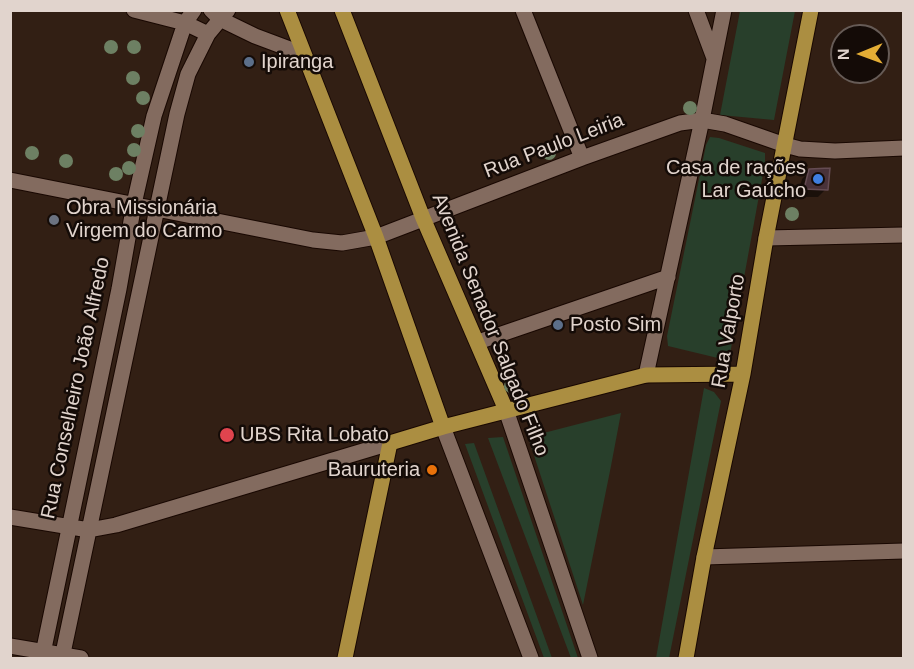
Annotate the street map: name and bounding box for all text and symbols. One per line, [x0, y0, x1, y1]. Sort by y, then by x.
north arrow [830, 24, 890, 84]
text: N [835, 48, 852, 60]
place label: Ipiranga [261, 50, 333, 74]
marker: Ipiranga [242, 55, 256, 69]
street label: Rua Paulo Leiria [481, 108, 627, 184]
place label: Casa de rações Lar Gaúcho [666, 156, 806, 203]
marker: Casa de rações Lar Gaúcho [811, 172, 825, 186]
street label: Avenida Senador Salgado Filho [426, 190, 554, 460]
place label: Obra Missionária Virgem do Carmo [66, 196, 222, 243]
marker: Obra Missionária Virgem do Carmo [47, 213, 61, 227]
street label: Rua Conselheiro João Alfredo [37, 255, 115, 521]
street label: Rua Valporto [707, 272, 751, 390]
place label: Posto Sim [570, 313, 661, 337]
marker: Posto Sim [551, 318, 565, 332]
place label: UBS Rita Lobato [240, 423, 389, 447]
marker: UBS Rita Lobato [218, 426, 236, 444]
place label: Bauruteria [328, 458, 420, 482]
marker: Bauruteria [425, 463, 439, 477]

